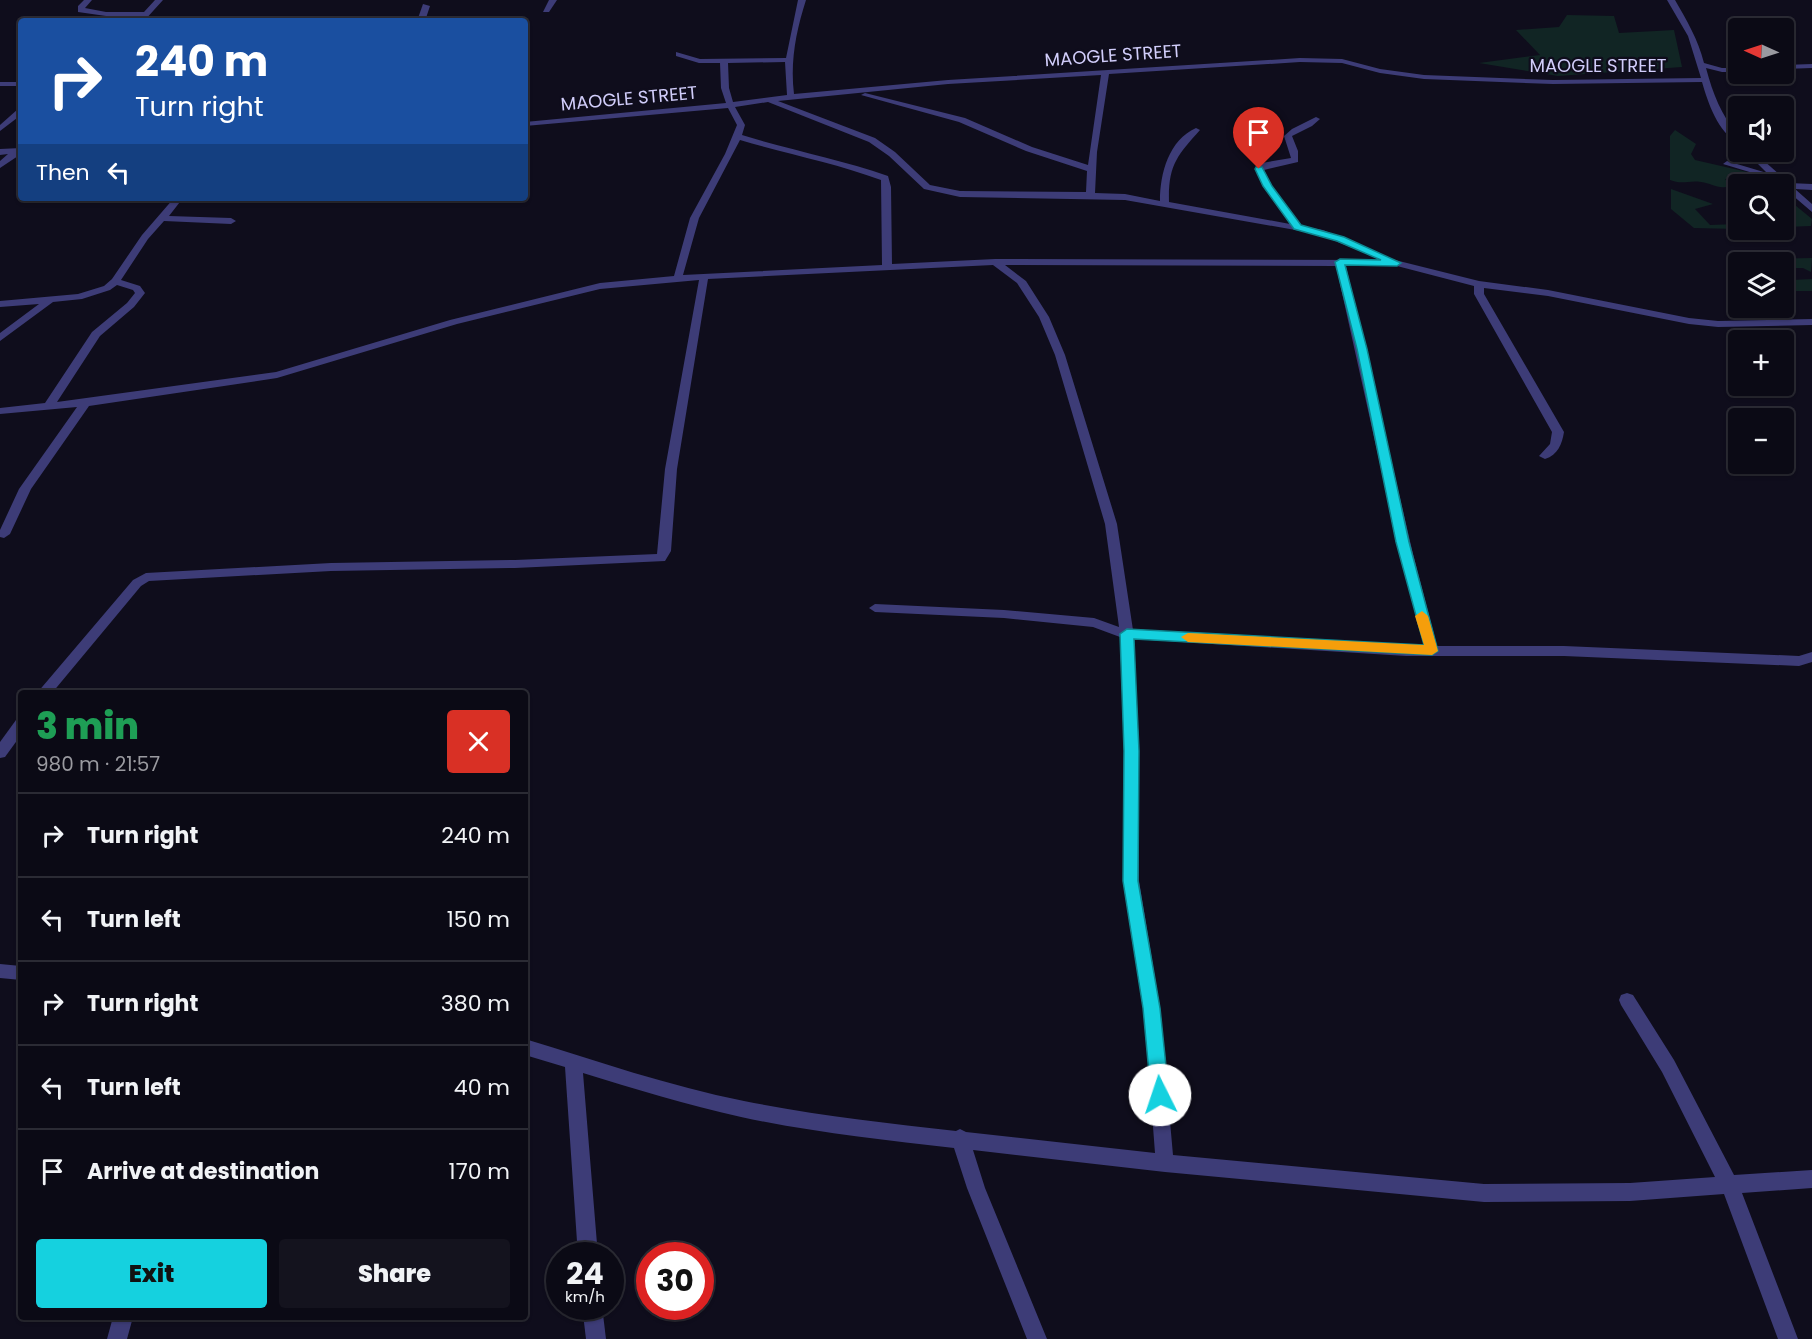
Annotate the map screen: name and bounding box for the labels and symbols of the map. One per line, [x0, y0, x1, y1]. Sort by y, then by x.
north arrow [1728, 18, 1794, 84]
street label: MAOGLE STREET [1044, 38, 1182, 72]
street label: MAOGLE STREET [1529, 53, 1667, 78]
street label: MAOGLE STREET [560, 80, 699, 116]
pin [1233, 107, 1284, 169]
position arrow [1128, 1063, 1192, 1127]
speed limit sign: 30 [636, 1242, 714, 1320]

